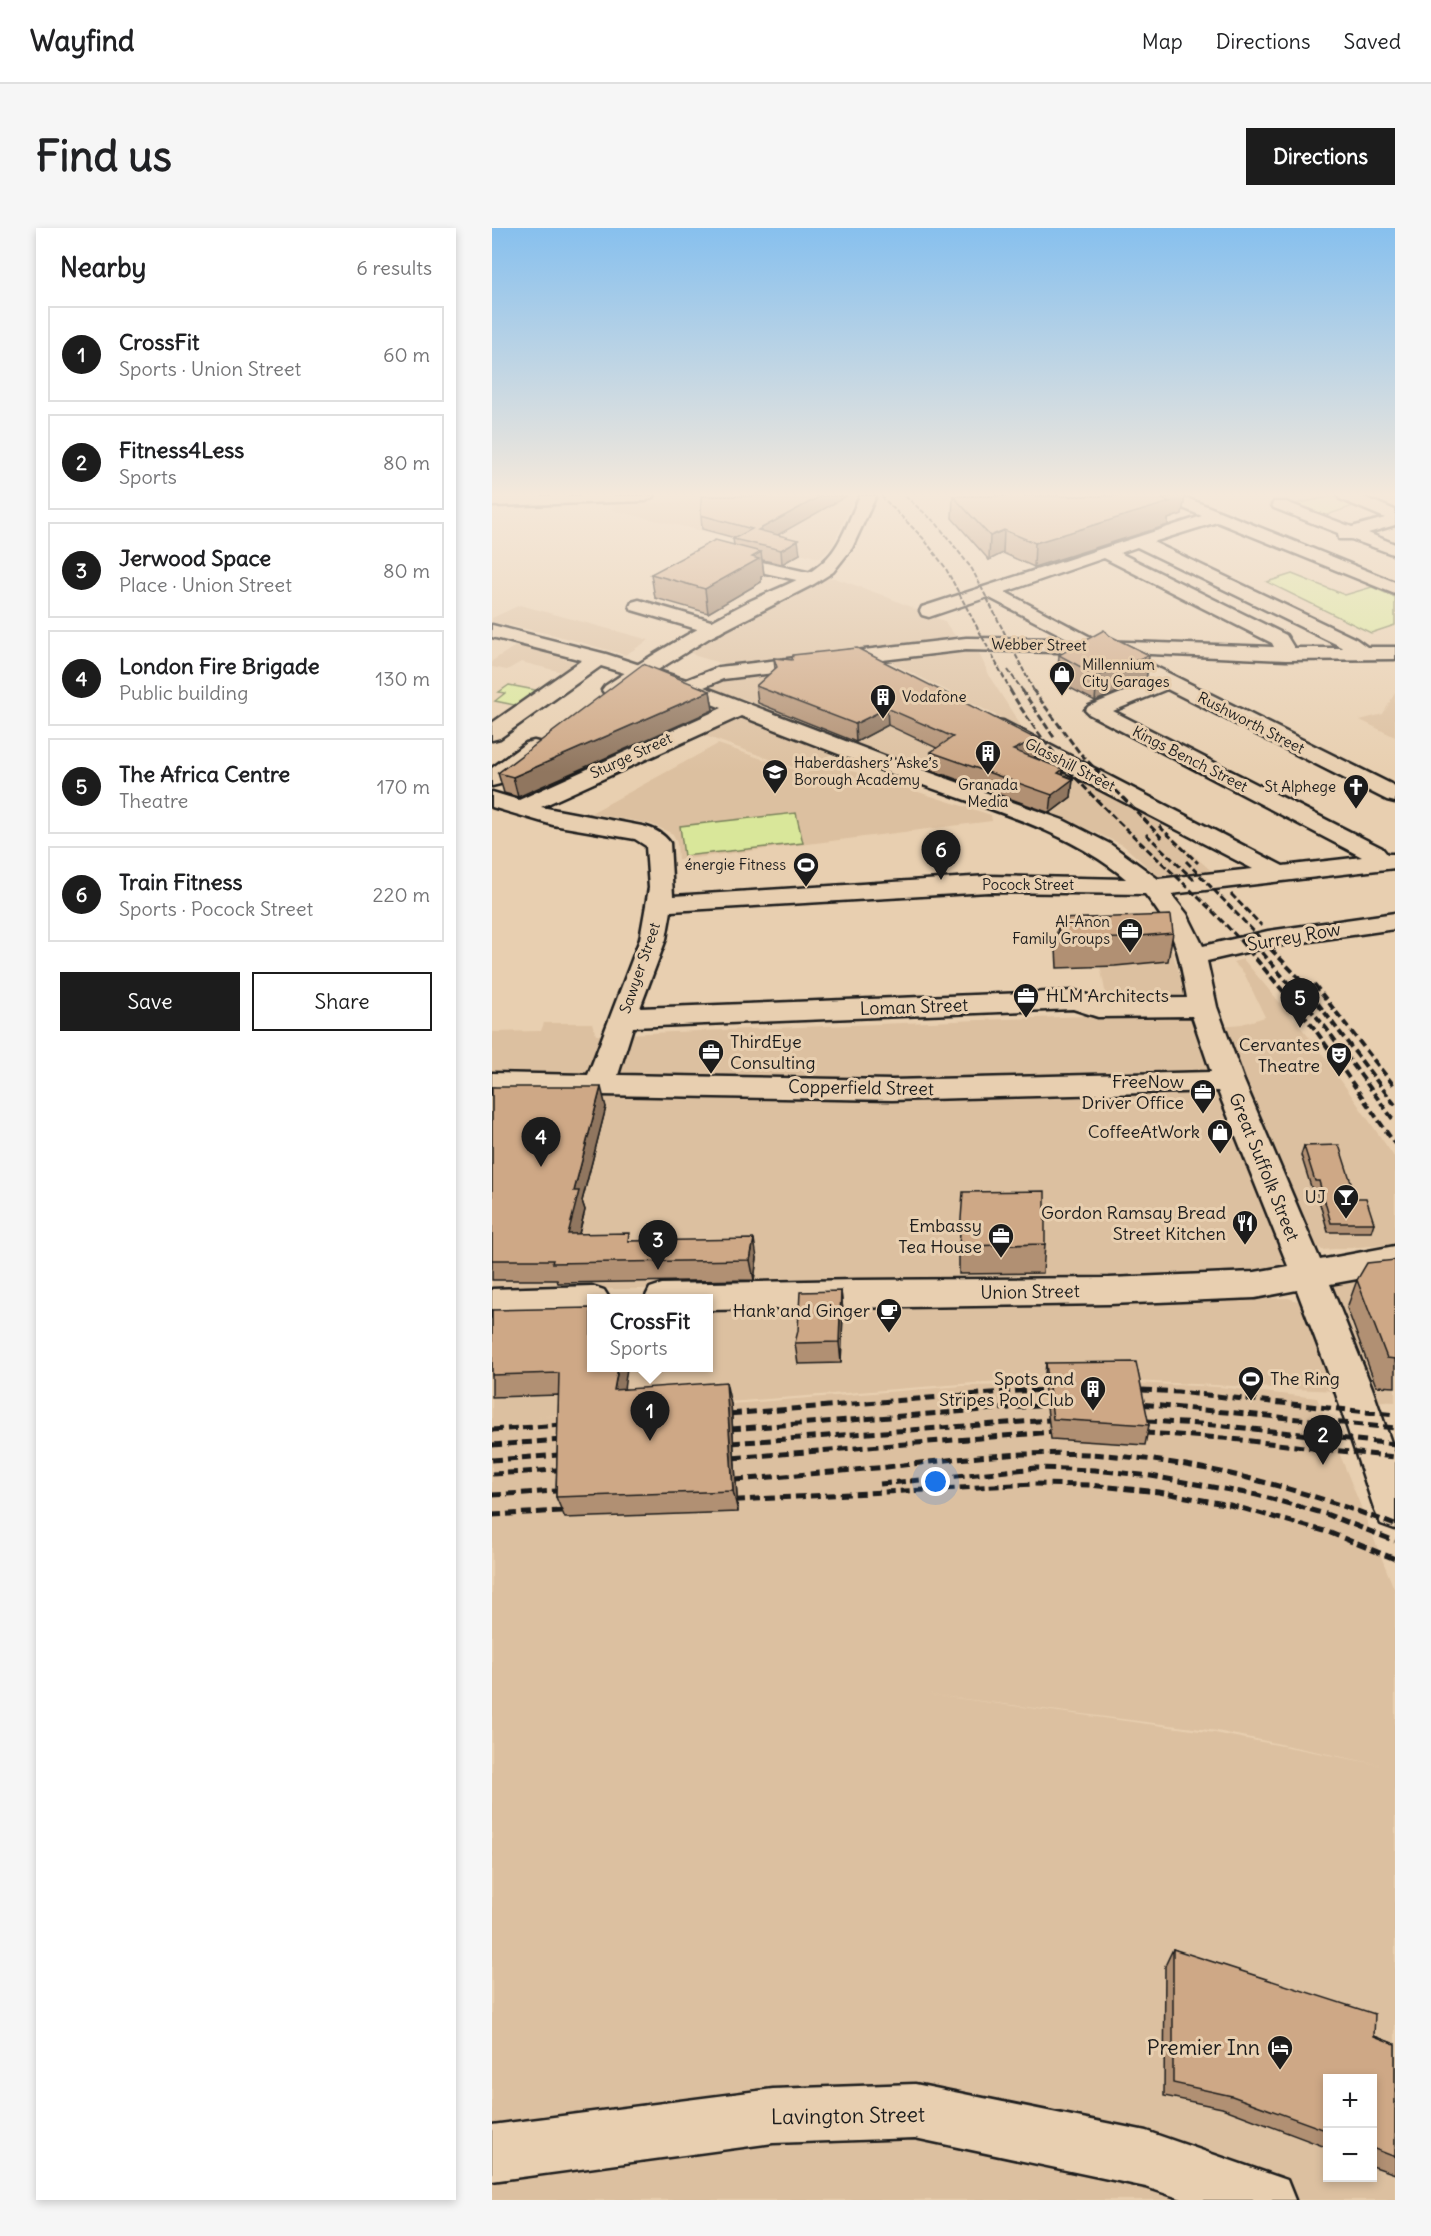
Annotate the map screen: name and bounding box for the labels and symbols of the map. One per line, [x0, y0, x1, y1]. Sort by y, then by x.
street label: Webber Street [991, 634, 1087, 655]
place label: Millennium City Garages [1082, 655, 1170, 691]
shop icon: Millennium City Garages [1047, 659, 1077, 697]
building icon: Vodafone [868, 682, 898, 720]
place label: Vodafone [902, 687, 967, 706]
street label: Rushworth Street [1195, 687, 1308, 758]
street label: Kings Bench Street [1130, 721, 1251, 796]
street label: Sturge Street [587, 728, 675, 783]
street label: Glasshill Street [1022, 734, 1119, 795]
building icon: Granada Media [973, 738, 1003, 776]
place label: Haberdashers’ Aske’s Borough Academy [794, 753, 939, 789]
school or university icon: Haberdashers’ Aske’s Borough Academy [760, 757, 790, 795]
church icon: St Alphege [1341, 772, 1371, 810]
place label: Granada Media [958, 775, 1018, 811]
place label: St Alphege [1265, 777, 1336, 796]
pin: 6 [922, 830, 960, 880]
sports icon: énergie Fitness [791, 850, 821, 888]
place label: énergie Fitness [684, 855, 786, 874]
street label: Pocock Street [982, 875, 1074, 894]
place label: Al-Anon Family Groups [1012, 912, 1110, 948]
office icon: Al-Anon Family Groups [1115, 916, 1145, 954]
street label: Surrey Row [1245, 917, 1342, 956]
street label: Sawyer Street [615, 920, 664, 1016]
pin: 5 [1280, 978, 1320, 1028]
office icon: HLM Architects [1011, 981, 1041, 1019]
place label: HLM Architects [1046, 984, 1169, 1007]
street label: Loman Street [859, 993, 969, 1020]
place label: ThirdEye Consulting [730, 1030, 816, 1074]
place label: Cervantes Theatre [1239, 1033, 1320, 1077]
office icon: ThirdEye Consulting [696, 1037, 726, 1075]
theatre icon: Cervantes Theatre [1324, 1040, 1354, 1078]
place label: FreeNow Driver Office [1082, 1070, 1184, 1114]
street label: Copperfield Street [788, 1075, 934, 1100]
office icon: FreeNow Driver Office [1188, 1077, 1218, 1115]
street label: Great Suffolk Street [1224, 1089, 1305, 1244]
shop icon: CoffeeAtWork [1205, 1117, 1235, 1155]
pin: 4 [521, 1118, 560, 1167]
place label: CoffeeAtWork [1088, 1120, 1200, 1143]
bar icon: UJ [1331, 1182, 1361, 1220]
place label: UJ [1305, 1185, 1326, 1208]
place label: Gordon Ramsay Bread Street Kitchen [1041, 1201, 1226, 1245]
restaurant icon: Gordon Ramsay Bread Street Kitchen [1230, 1208, 1260, 1246]
place label: Embassy Tea House [898, 1214, 982, 1258]
pin: 3 [638, 1220, 678, 1270]
office icon: Embassy Tea House [986, 1221, 1016, 1259]
street label: Union Street [980, 1279, 1080, 1304]
cafe icon: Hank and Ginger [874, 1296, 904, 1334]
place label: Hank and Ginger [733, 1299, 871, 1322]
sports icon: The Ring [1236, 1364, 1266, 1402]
place label: Spots and Stripes Pool Club [939, 1367, 1074, 1411]
place label: The Ring [1270, 1367, 1340, 1390]
building icon: Spots and Stripes Pool Club [1078, 1374, 1108, 1412]
pin: 1 [630, 1392, 670, 1441]
pin: 2 [1304, 1416, 1342, 1465]
your location [921, 1467, 950, 1496]
hotel icon: Premier Inn [1265, 2033, 1295, 2071]
place label: Premier Inn [1147, 2034, 1260, 2061]
street label: Lavington Street [771, 2101, 925, 2130]

